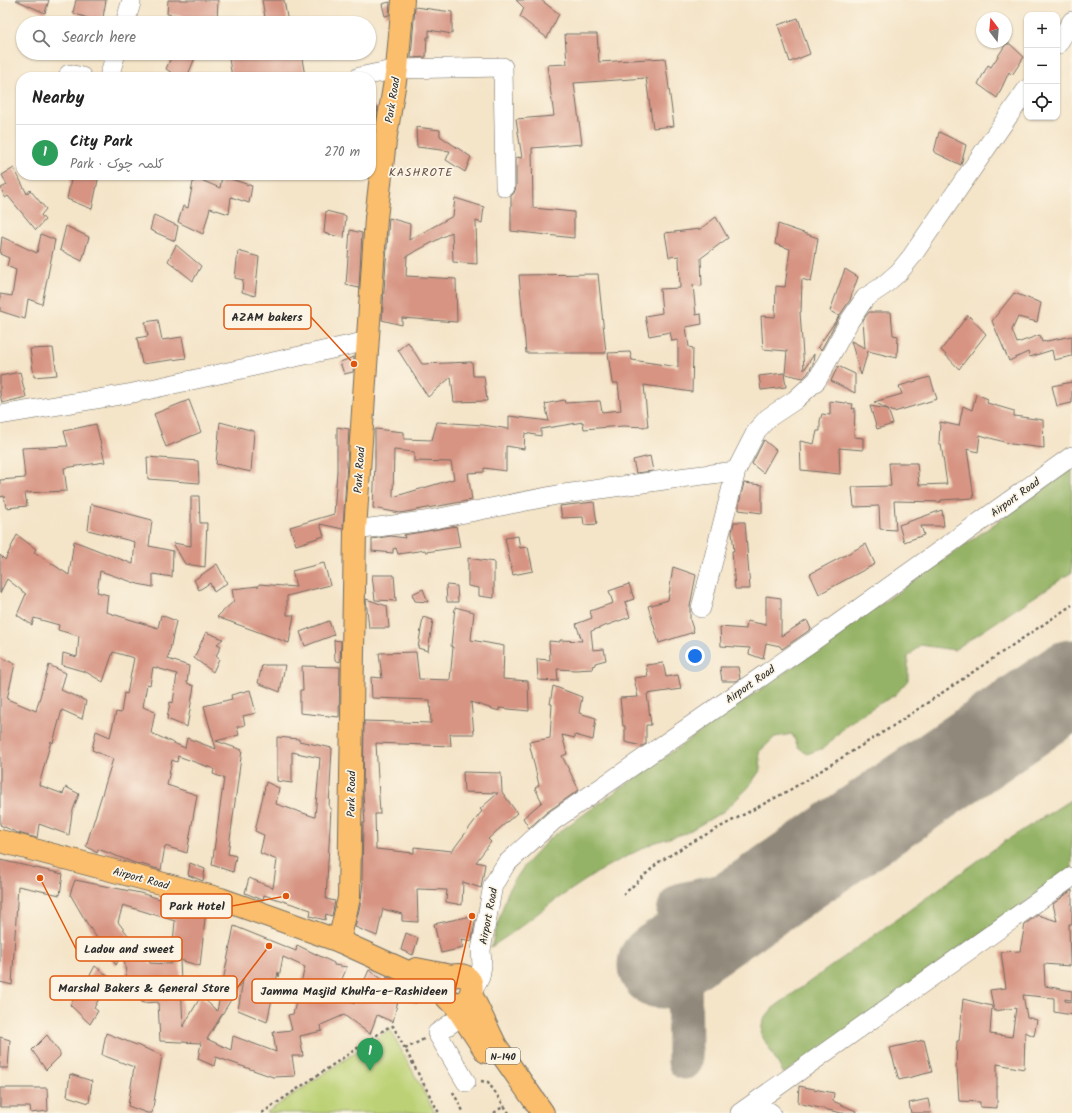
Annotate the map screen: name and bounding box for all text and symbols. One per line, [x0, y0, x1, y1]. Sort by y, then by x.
north arrow [976, 12, 1012, 48]
map controls [1024, 12, 1060, 120]
button: + [1024, 12, 1060, 48]
search box [16, 16, 376, 60]
text: Search here [62, 26, 136, 50]
icon: search [30, 27, 52, 49]
button: − [1024, 48, 1060, 84]
street label: Park Road [380, 75, 406, 124]
button: locate [1024, 84, 1060, 120]
text: Nearby [32, 85, 84, 112]
text: City Park [70, 130, 132, 154]
text: 1 [43, 142, 47, 163]
text: 270 m [324, 142, 360, 163]
text: Park · کلمہ چوک [70, 154, 164, 175]
district label: KASHROTE [389, 163, 453, 182]
callout: AZAM bakers [224, 305, 311, 329]
text: AZAM bakers [231, 308, 303, 327]
street label: Park Road [349, 446, 371, 494]
street label: Airport Road [987, 473, 1045, 522]
your location [685, 646, 705, 666]
street label: Airport Road [722, 661, 780, 709]
street label: Park Road [343, 770, 361, 817]
street label: Airport Road [111, 863, 171, 895]
street label: Airport Road [475, 886, 503, 946]
callout: Park Hotel [161, 894, 232, 918]
text: Park Hotel [169, 897, 225, 916]
callout: Ladou and sweet [76, 937, 182, 961]
text: Ladou and sweet [84, 940, 175, 959]
callout: Marshal Bakers & General Store [50, 976, 237, 1000]
text: Marshal Bakers & General Store [58, 979, 230, 998]
callout: Jamma Masjid Khulfa-e-Rashideen [252, 979, 455, 1003]
text: Jamma Masjid Khulfa-e-Rashideen [260, 982, 448, 1001]
pin: 1 [357, 1038, 383, 1071]
road number: N-140 [486, 1048, 520, 1064]

